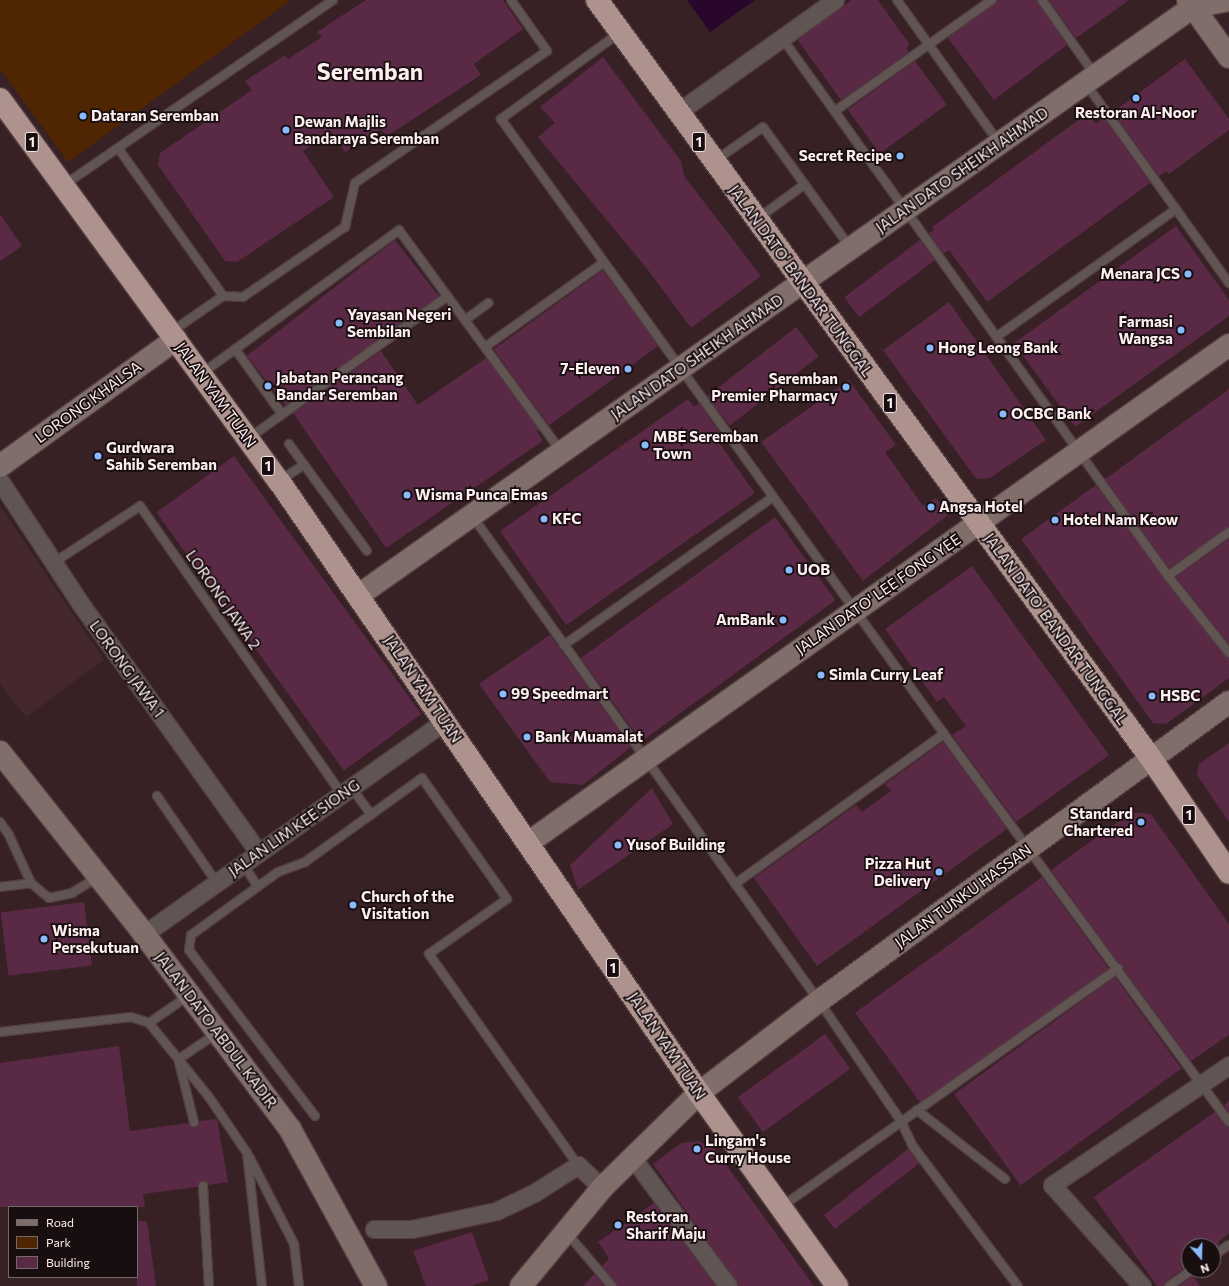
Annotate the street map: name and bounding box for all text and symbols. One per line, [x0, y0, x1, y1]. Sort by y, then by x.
district label: Seremban [317, 57, 423, 85]
marker: Restoran Al-Noor [1131, 93, 1141, 103]
street label: JALAN DATO SHEIKH AHMAD [872, 103, 1052, 237]
place label: Restoran Al-Noor [1075, 104, 1197, 122]
place label: Dataran Seremban [91, 107, 219, 125]
marker: Dataran Seremban [78, 111, 88, 121]
place label: Dewan Majlis Bandaraya Seremban [294, 112, 439, 147]
marker: Dewan Majlis Bandaraya Seremban [281, 125, 291, 135]
road number: 1 [24, 130, 40, 154]
road number: 1 [691, 130, 707, 154]
place label: Secret Recipe [799, 147, 892, 165]
marker: Secret Recipe [895, 151, 905, 161]
street label: JALAN DATO' BANDAR TUNGGAL [725, 182, 877, 380]
place label: Menara JCS [1100, 265, 1180, 283]
marker: Menara JCS [1183, 269, 1193, 279]
street label: JALAN DATO SHEIKH AHMAD [607, 290, 787, 424]
place label: Yayasan Negeri Sembilan [347, 305, 451, 340]
place label: Farmasi Wangsa [1118, 312, 1173, 347]
marker: Yayasan Negeri Sembilan [334, 318, 344, 328]
marker: Farmasi Wangsa [1176, 325, 1186, 335]
street label: JALAN YAM TUAN [172, 339, 260, 451]
place label: Hong Leong Bank [938, 339, 1058, 357]
marker: Hong Leong Bank [925, 343, 935, 353]
street label: LORONG KHALSA [31, 357, 145, 447]
place label: 7-Eleven [560, 360, 620, 378]
marker: 7-Eleven [623, 364, 633, 374]
place label: Jabatan Perancang Bandar Seremban [276, 368, 403, 403]
place label: Seremban Premier Pharmacy [711, 369, 838, 404]
marker: Jabatan Perancang Bandar Seremban [263, 381, 273, 391]
marker: Seremban Premier Pharmacy [841, 382, 851, 392]
road number: 1 [882, 391, 898, 415]
place label: OCBC Bank [1011, 405, 1092, 423]
marker: OCBC Bank [998, 409, 1008, 419]
place label: MBE Seremban Town [653, 427, 759, 462]
place label: Gurdwara Sahib Seremban [106, 438, 217, 473]
marker: MBE Seremban Town [640, 440, 650, 450]
marker: Gurdwara Sahib Seremban [93, 451, 103, 461]
road number: 1 [260, 454, 276, 478]
place label: Wisma Punca Emas [415, 486, 548, 504]
marker: Wisma Punca Emas [402, 490, 412, 500]
place label: Angsa Hotel [939, 498, 1023, 516]
marker: Angsa Hotel [926, 502, 936, 512]
place label: KFC [552, 510, 581, 528]
place label: Hotel Nam Keow [1063, 511, 1178, 529]
marker: KFC [539, 514, 549, 524]
marker: Hotel Nam Keow [1050, 515, 1060, 525]
street label: JALAN DATO' LEE FONG YEE [792, 530, 964, 658]
street label: JALAN DATO' BANDAR TUNGGAL [980, 530, 1132, 728]
street label: LORONG JAWA 2 [182, 547, 264, 653]
place label: UOB [797, 561, 830, 579]
marker: UOB [784, 565, 794, 575]
place label: AmBank [716, 611, 775, 629]
marker: AmBank [778, 615, 788, 625]
street label: LORONG JAWA 1 [86, 617, 168, 721]
street label: JALAN YAM TUAN [380, 632, 466, 746]
place label: Simla Curry Leaf [829, 666, 943, 684]
marker: Simla Curry Leaf [816, 670, 826, 680]
place label: 99 Speedmart [511, 685, 608, 703]
place label: HSBC [1160, 687, 1200, 705]
marker: 99 Speedmart [498, 689, 508, 699]
marker: HSBC [1147, 691, 1157, 701]
place label: Bank Muamalat [535, 728, 643, 746]
marker: Bank Muamalat [522, 732, 532, 742]
street label: JALAN LIM KEE SIONG [225, 776, 363, 880]
road number: 1 [1181, 803, 1197, 827]
place label: Standard Chartered [1063, 804, 1133, 839]
marker: Standard Chartered [1136, 817, 1146, 827]
place label: Yusof Building [626, 836, 725, 854]
marker: Yusof Building [613, 840, 623, 850]
street label: JALAN TUNKU HASSAN [891, 840, 1035, 952]
place label: Pizza Hut Delivery [865, 854, 931, 889]
marker: Pizza Hut Delivery [934, 867, 944, 877]
place label: Church of the Visitation [361, 887, 454, 922]
marker: Church of the Visitation [348, 900, 358, 910]
place label: Wisma Persekutuan [52, 921, 139, 956]
marker: Wisma Persekutuan [39, 934, 49, 944]
street label: JALAN DATO ABDUL KADIR [151, 948, 281, 1112]
road number: 1 [605, 956, 621, 980]
street label: JALAN YAM TUAN [624, 989, 710, 1103]
place label: Lingam's Curry House [705, 1131, 791, 1166]
marker: Lingam's Curry House [692, 1144, 702, 1154]
legend [8, 1206, 138, 1278]
place label: Restoran Sharif Maju [626, 1207, 706, 1242]
text: Road [46, 1215, 74, 1229]
marker: Restoran Sharif Maju [613, 1220, 623, 1230]
text: Park [46, 1235, 71, 1249]
north arrow [1181, 1238, 1221, 1278]
text: Building [46, 1255, 90, 1269]
text: N [1199, 1261, 1211, 1276]

